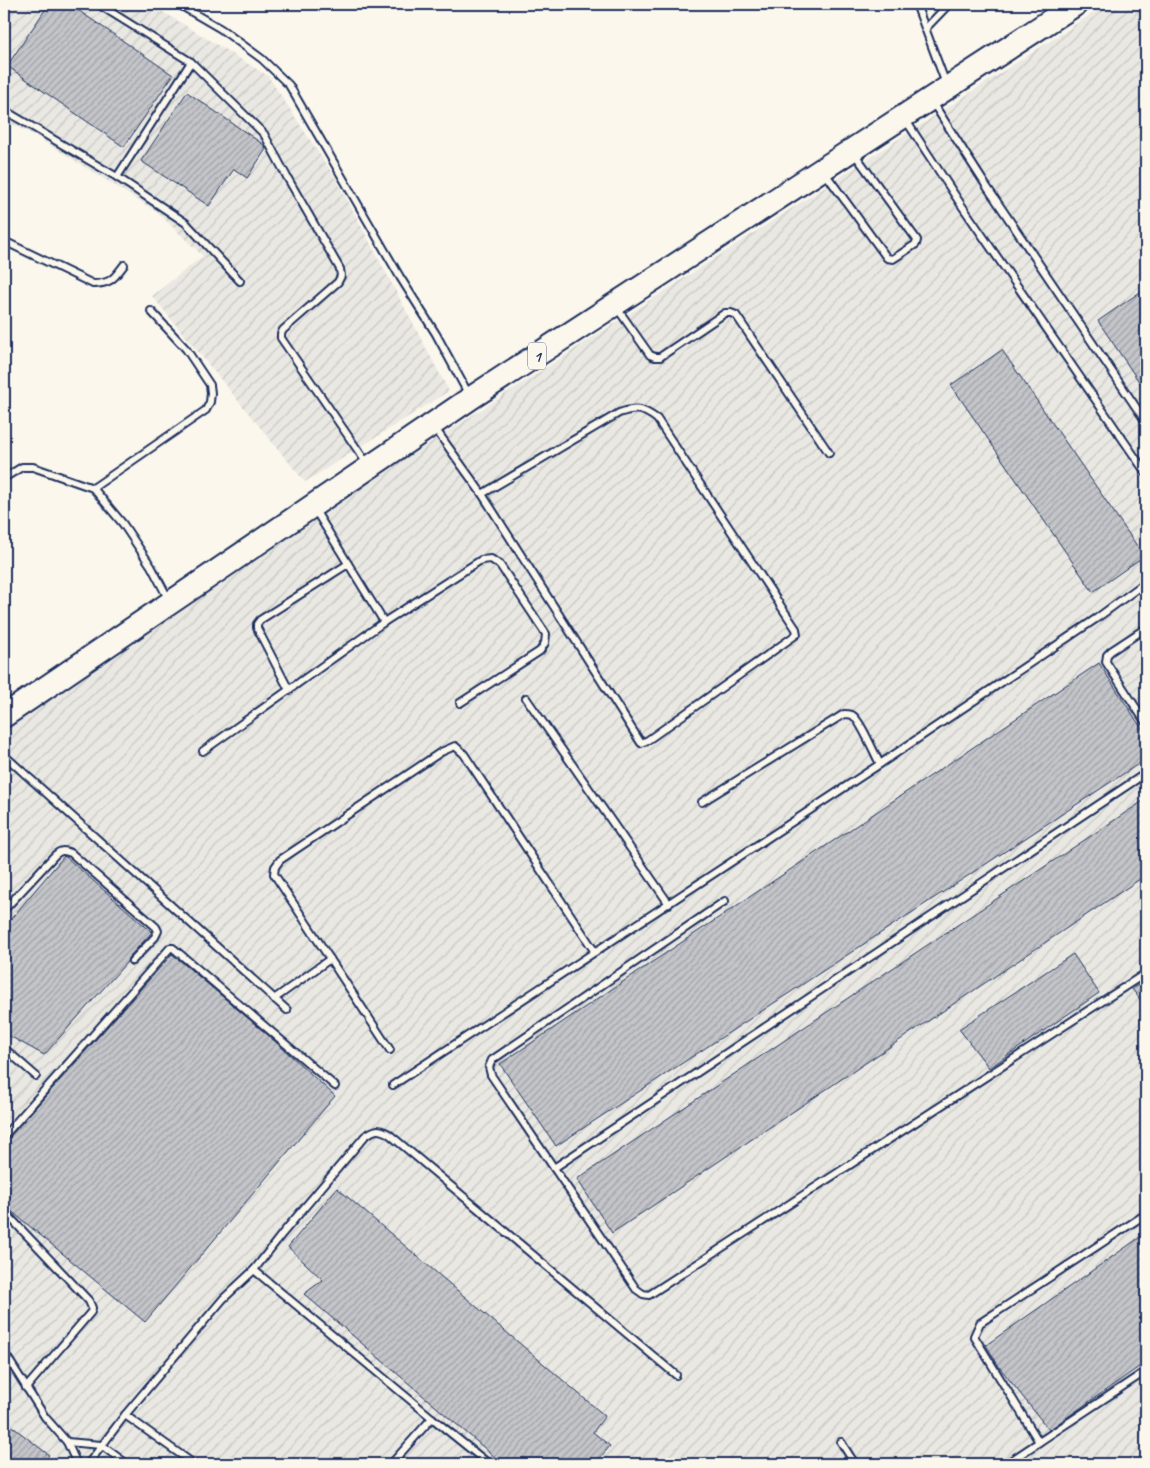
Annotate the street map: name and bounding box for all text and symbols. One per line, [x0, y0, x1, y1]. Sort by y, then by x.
road number: 1 [528, 342, 546, 370]

